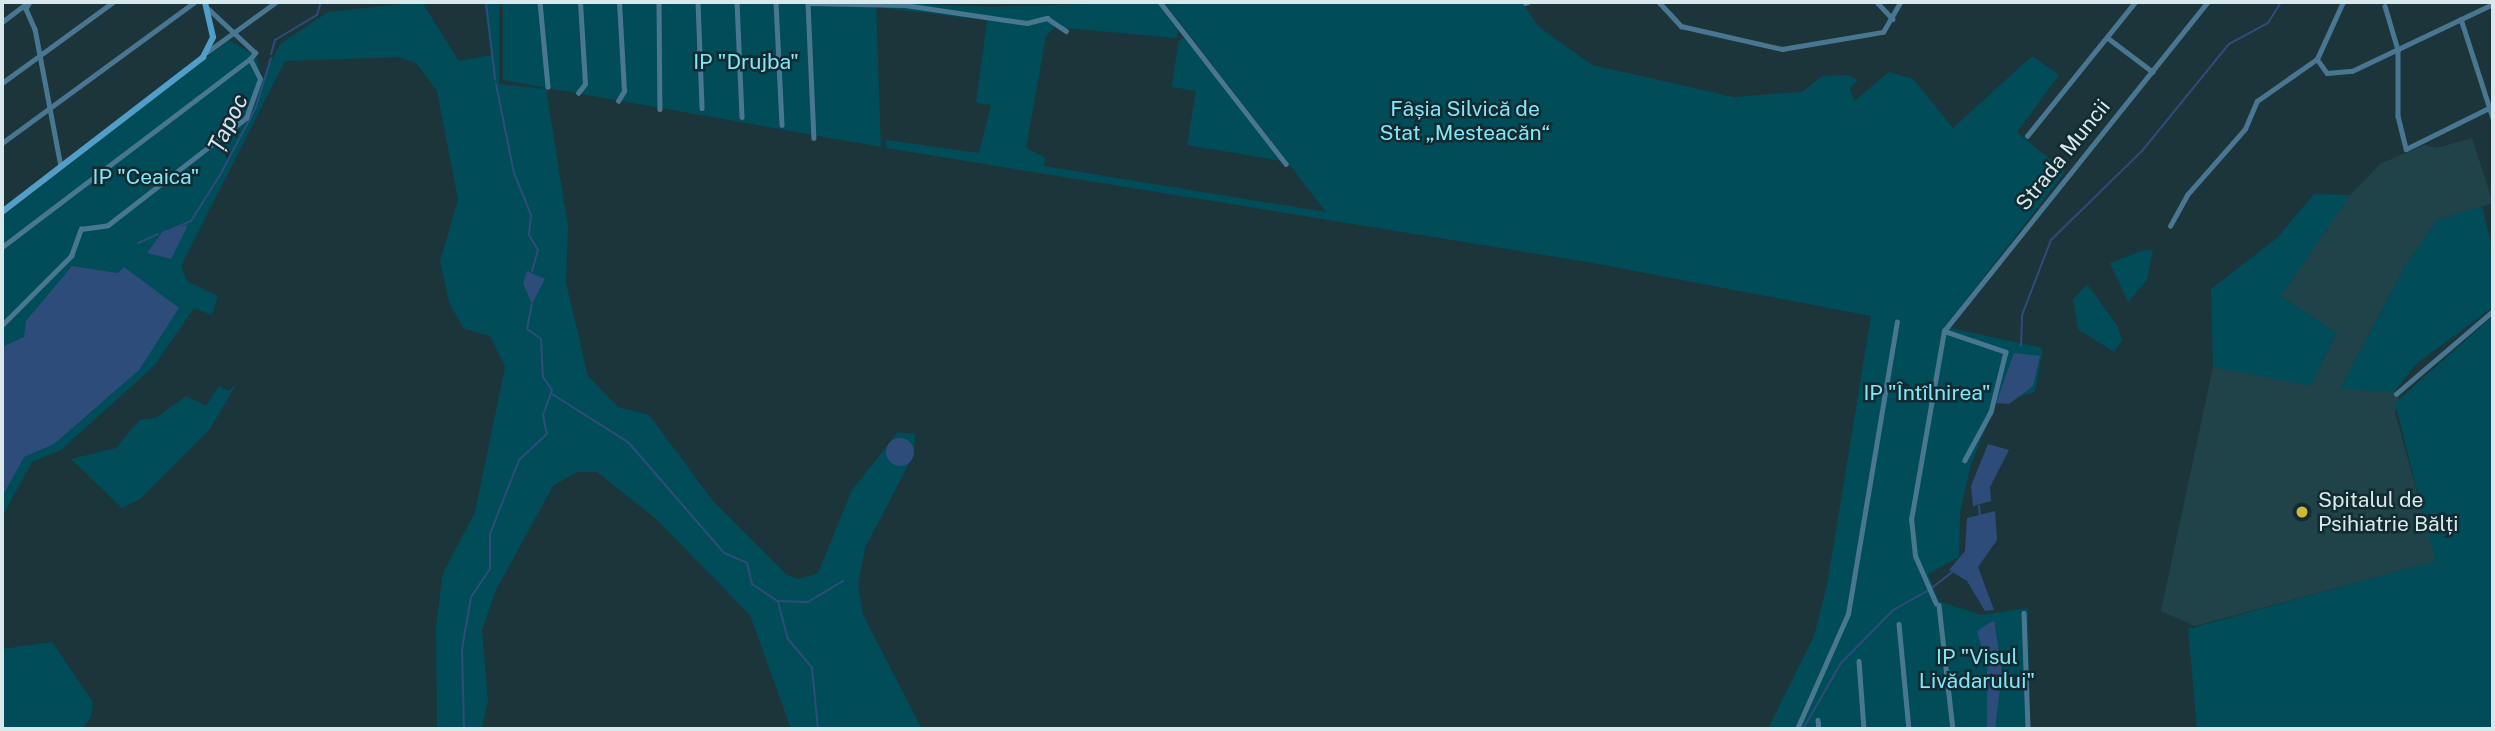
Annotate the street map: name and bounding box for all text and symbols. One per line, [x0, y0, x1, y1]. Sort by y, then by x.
park label: IP "Drujba" [693, 49, 799, 75]
water label: Țapoc [202, 89, 254, 157]
street label: Strada Muncii [2011, 94, 2115, 216]
park label: Fâșia Silvică de Stat „Mesteacăn“ [1380, 96, 1550, 146]
park label: IP "Ceaica" [92, 164, 200, 190]
park label: IP "Întîlnirea" [1863, 380, 1991, 406]
place label: Spitalul de Psihiatrie Bălți [2318, 487, 2459, 537]
marker: Spitalul de Psihiatrie Bălți [2292, 502, 2312, 522]
park label: IP "Visul Livădarului" [1919, 644, 2035, 694]

